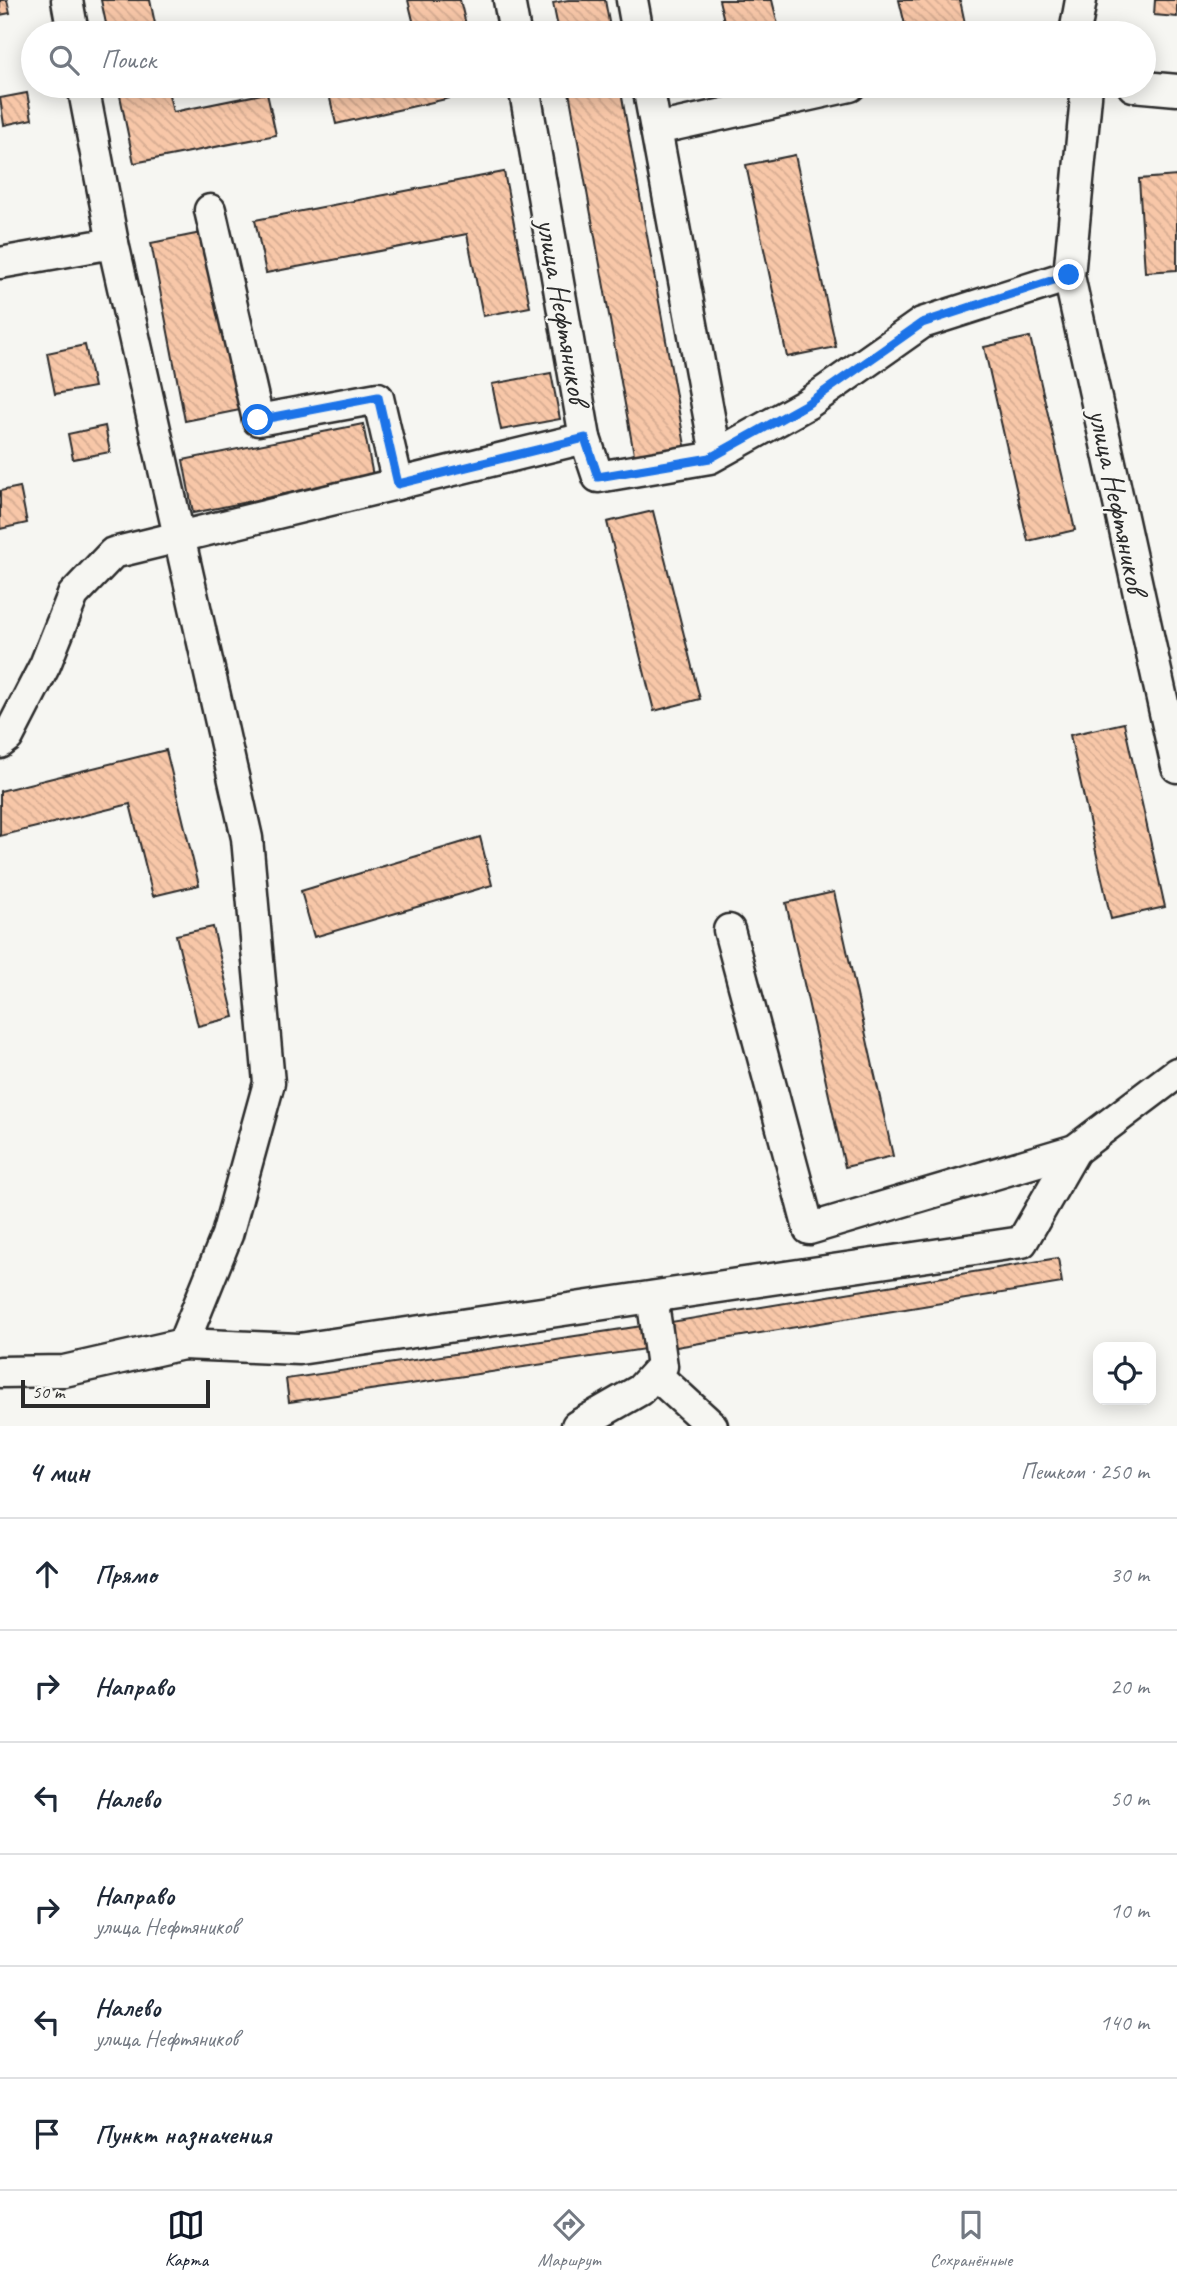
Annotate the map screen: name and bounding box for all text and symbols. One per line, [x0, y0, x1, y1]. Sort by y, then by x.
search box [21, 21, 1156, 98]
icon: search [45, 41, 83, 79]
text: Поиск [101, 43, 156, 76]
street label: улица Нефтяников [528, 214, 599, 413]
route end [1053, 259, 1084, 290]
route start [242, 404, 273, 435]
street label: улица Нефтяников [1080, 404, 1157, 603]
map controls [1093, 1342, 1156, 1405]
button: locate [1093, 1342, 1156, 1405]
scale bar [21, 1377, 210, 1409]
text: 50 m [32, 1380, 64, 1404]
text: 4 мин [28, 1453, 89, 1491]
text: Пешком · 250 m [1021, 1457, 1149, 1486]
icon: ahead [28, 1555, 66, 1593]
text: Прямо [95, 1558, 157, 1591]
text: 30 m [1110, 1560, 1149, 1589]
icon: right [28, 1667, 66, 1705]
text: Направо [95, 1670, 174, 1703]
text: 20 m [1110, 1672, 1149, 1701]
icon: left [28, 1779, 66, 1817]
text: Налево [95, 1782, 161, 1815]
text: 50 m [1110, 1784, 1149, 1813]
text: Направо [95, 1879, 174, 1912]
icon: right [28, 1891, 66, 1929]
text: 10 m [1110, 1896, 1149, 1925]
text: улица Нефтяников [95, 1912, 238, 1941]
text: Налево [95, 1991, 161, 2024]
icon: left [28, 2003, 66, 2041]
text: 140 m [1100, 2008, 1149, 2037]
text: улица Нефтяников [95, 2024, 238, 2053]
icon: arrive [28, 2115, 66, 2153]
text: Пункт назначения [95, 2118, 271, 2151]
tab: Карта [165, 2206, 208, 2272]
tab: Маршрут [538, 2206, 600, 2272]
tab: Сохранённые [930, 2206, 1012, 2272]

